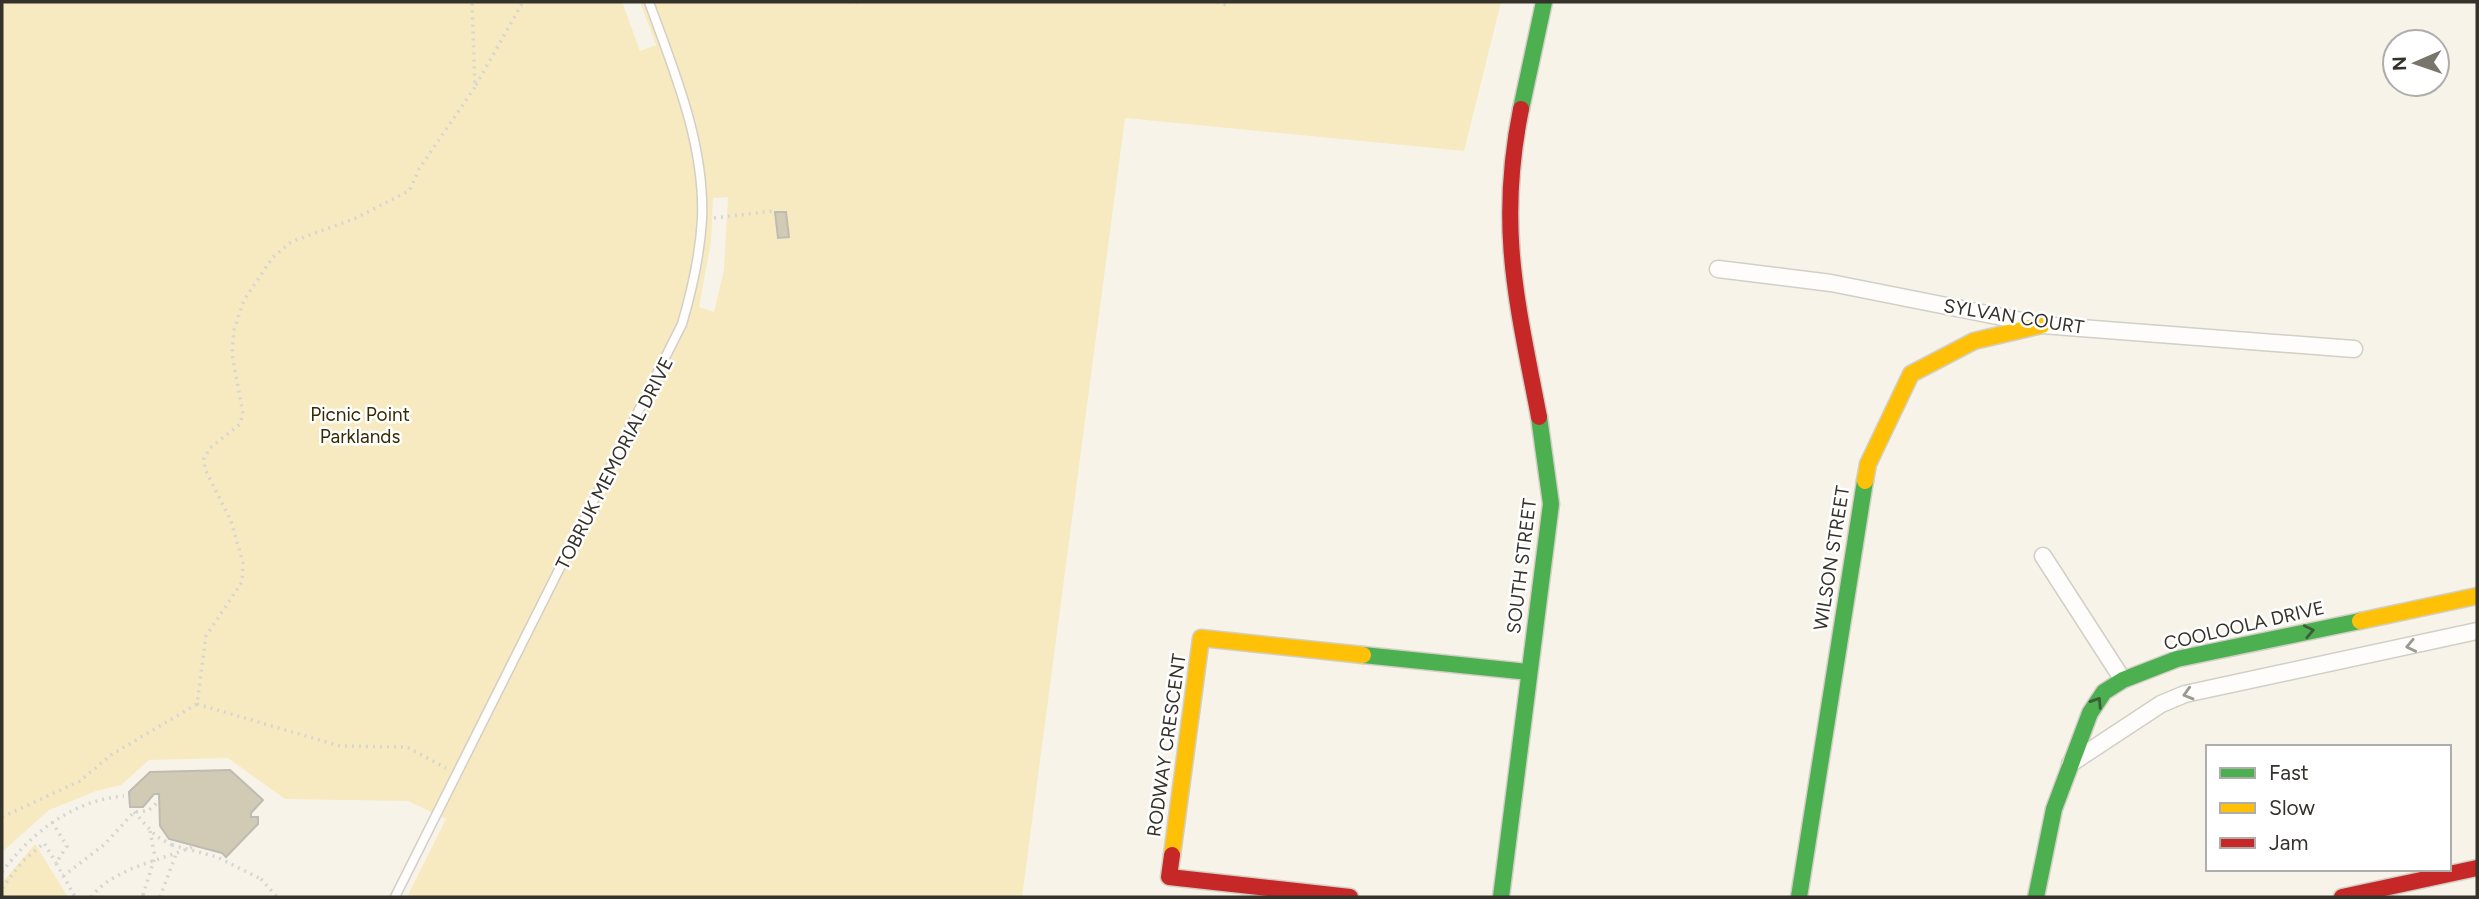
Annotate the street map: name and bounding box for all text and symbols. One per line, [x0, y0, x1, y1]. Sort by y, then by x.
north arrow [2381, 28, 2451, 98]
text: N [2388, 56, 2411, 71]
street label: SYLVAN COURT [1942, 294, 2086, 339]
street label: TOBRUK MEMORIAL DRIVE [551, 353, 678, 573]
park label: Picnic Point Parklands [310, 403, 410, 448]
street label: WILSON STREET [1809, 484, 1854, 632]
street label: SOUTH STREET [1502, 497, 1541, 635]
street label: COOLOOLA DRIVE [2162, 596, 2327, 655]
one-way arrow [2303, 625, 2315, 640]
one-way arrow [2405, 637, 2417, 652]
street label: RODWAY CRESCENT [1142, 652, 1191, 838]
one-way arrow [2183, 686, 2195, 700]
one-way arrow [2089, 696, 2102, 709]
legend [2206, 745, 2451, 871]
text: Fast [2269, 760, 2309, 785]
text: Slow [2269, 795, 2315, 820]
text: Jam [2269, 830, 2308, 855]

